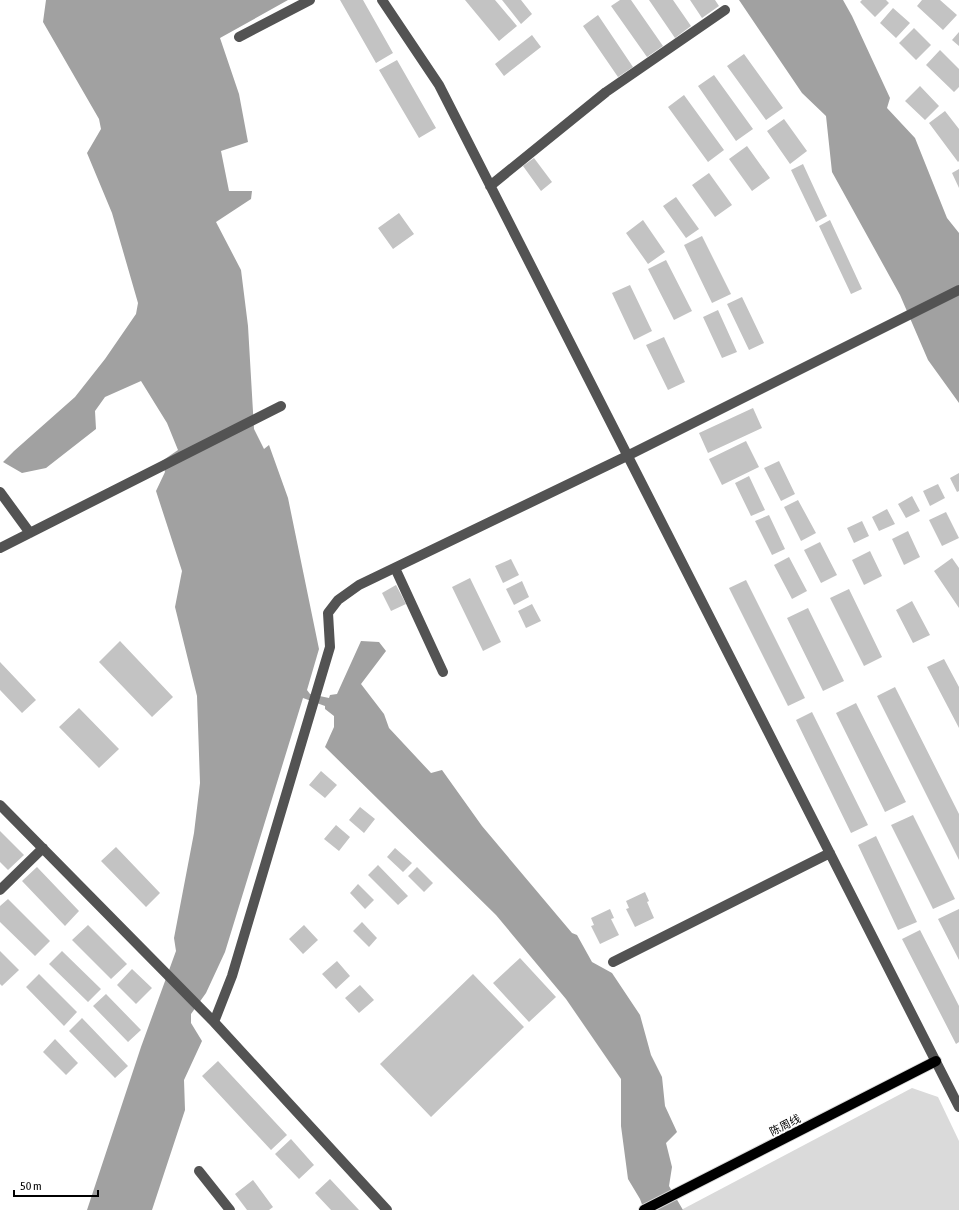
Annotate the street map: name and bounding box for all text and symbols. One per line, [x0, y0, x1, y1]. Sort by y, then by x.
street label: 陈周线 [768, 1112, 802, 1138]
scale bar [14, 1172, 98, 1198]
text: 50 m [20, 1179, 42, 1193]

